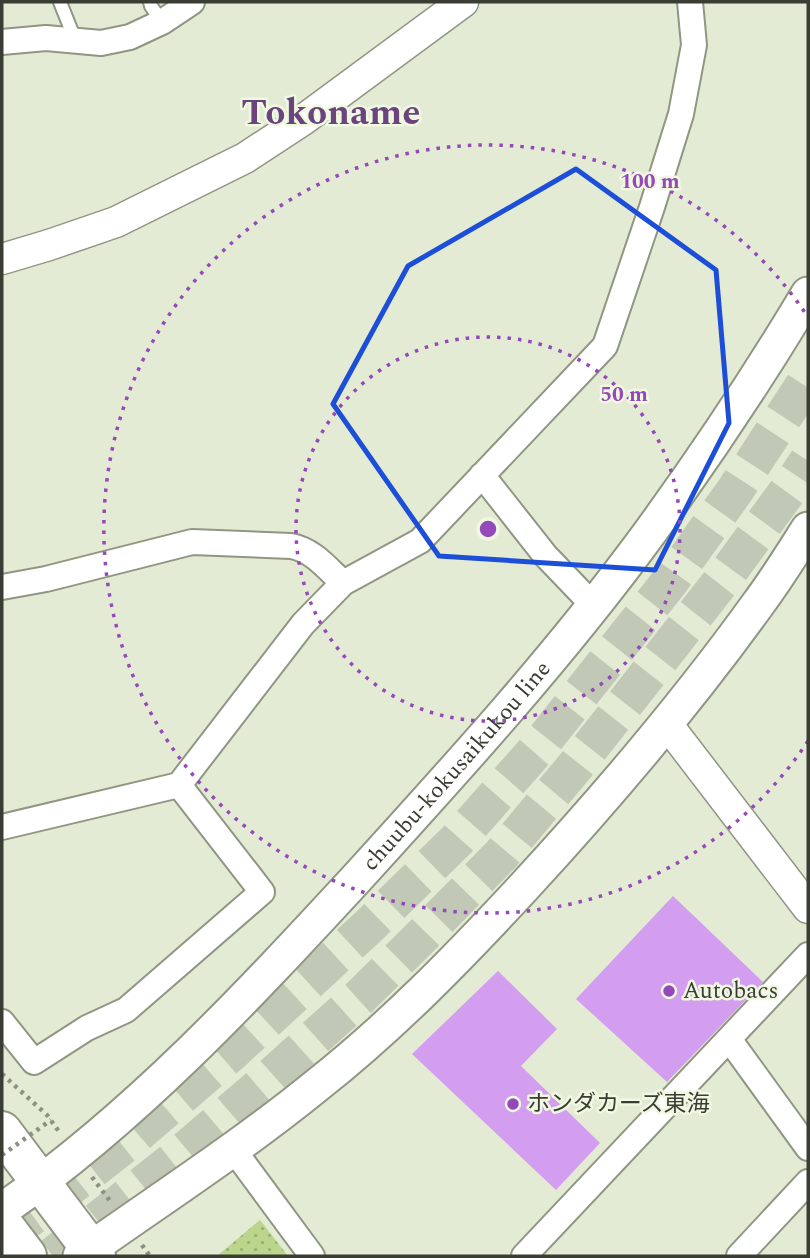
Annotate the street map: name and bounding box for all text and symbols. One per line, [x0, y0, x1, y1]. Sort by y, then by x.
district label: Tokoname [241, 85, 421, 141]
text: 100 m [620, 166, 680, 198]
text: 50 m [600, 379, 648, 411]
centre of rings [476, 517, 500, 541]
street label: chuubu-kokusaikukou line [354, 653, 559, 879]
place label: Autobacs [683, 974, 778, 1009]
marker: Autobacs [661, 983, 677, 999]
place label: ホンダカーズ東海 [527, 1087, 710, 1122]
marker: ホンダカーズ東海 [505, 1096, 521, 1112]

